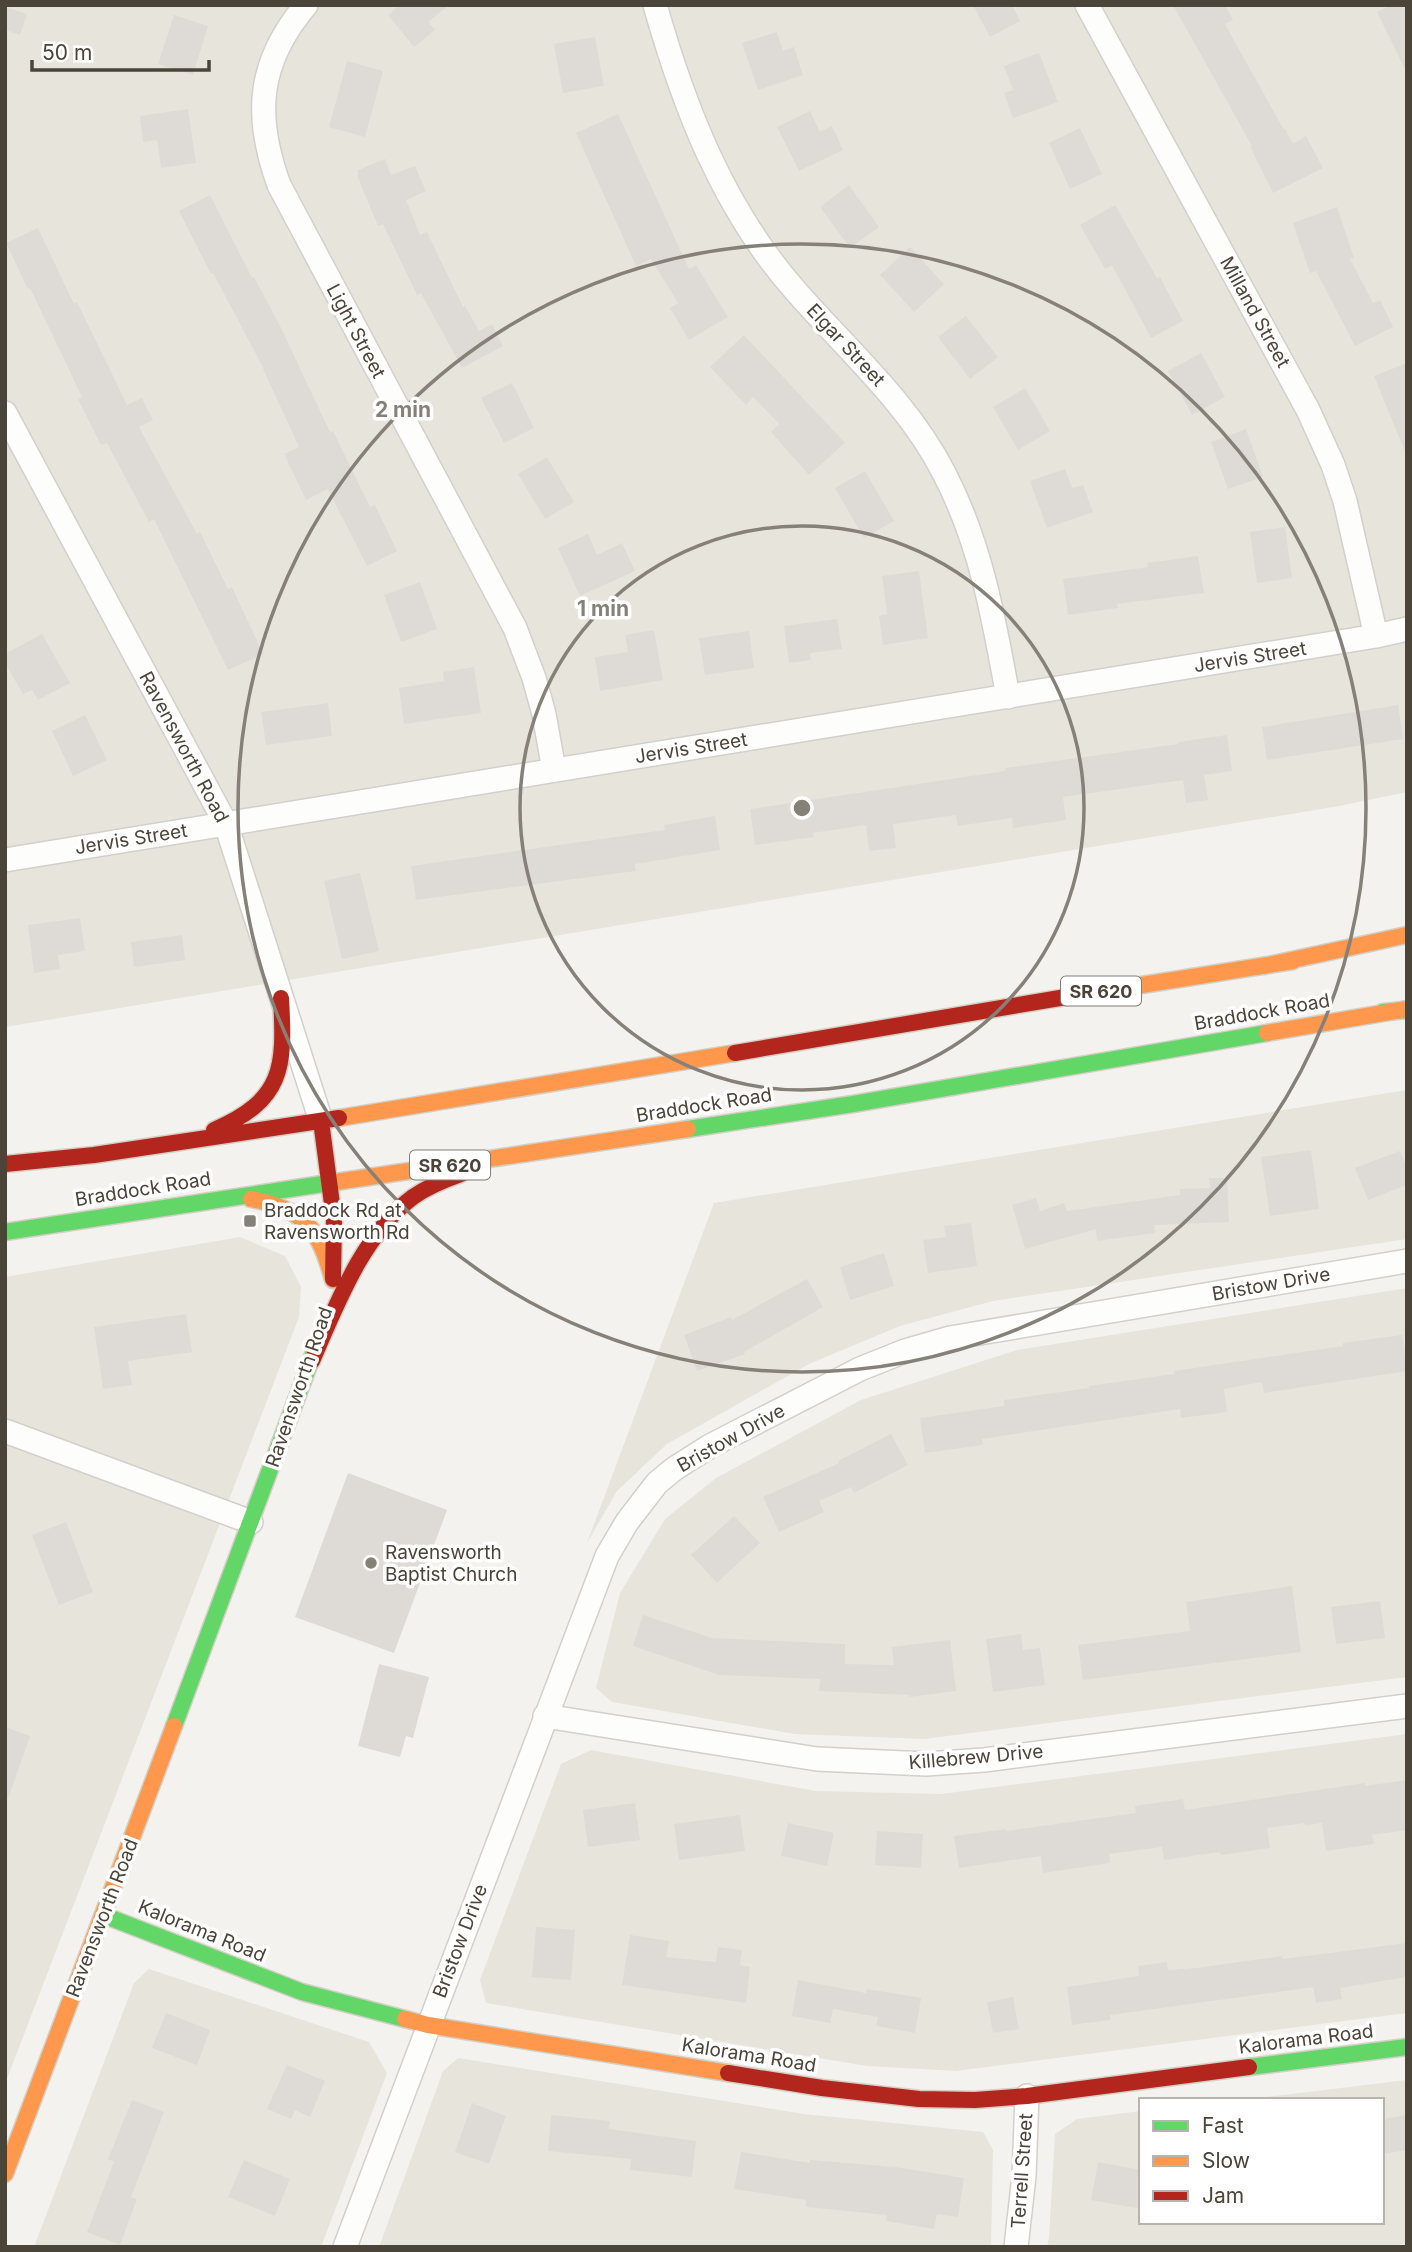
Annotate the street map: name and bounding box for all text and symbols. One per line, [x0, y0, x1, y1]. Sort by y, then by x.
scale bar [32, 28, 208, 72]
text: 50 m [42, 40, 92, 65]
street label: Milland Street [1215, 252, 1295, 372]
street label: Light Street [322, 280, 390, 382]
street label: Elgar Street [802, 299, 890, 391]
text: 2 min [375, 397, 431, 422]
text: 1 min [577, 596, 629, 621]
street label: Jervis Street [1192, 637, 1308, 677]
street label: Ravensworth Road [134, 668, 234, 826]
street label: Jervis Street [633, 728, 749, 768]
centre of rings [790, 796, 814, 820]
street label: Jervis Street [73, 819, 189, 859]
road number: SR 620 [1061, 976, 1141, 1006]
street label: Braddock Road [1192, 989, 1332, 1035]
street label: Braddock Road [634, 1083, 774, 1127]
road number: SR 620 [410, 1150, 490, 1180]
street label: Braddock Road [73, 1167, 213, 1211]
place label: Braddock Rd at Ravensworth Rd [264, 1199, 410, 1244]
marker: Braddock Rd at Ravensworth Rd [242, 1213, 258, 1229]
street label: Bristow Drive [1210, 1262, 1332, 1306]
street label: Ravensworth Road [261, 1304, 337, 1470]
street label: Bristow Drive [673, 1399, 789, 1477]
place label: Ravensworth Baptist Church [385, 1541, 517, 1586]
marker: Ravensworth Baptist Church [363, 1555, 379, 1571]
street label: Killebrew Drive [908, 1740, 1044, 1774]
street label: Ravensworth Road [61, 1836, 143, 2000]
street label: Bristow Drive [428, 1881, 492, 2001]
street label: Kalorama Road [135, 1895, 269, 1967]
street label: Kalorama Road [1237, 2019, 1375, 2059]
street label: Kalorama Road [680, 2033, 818, 2077]
legend [1139, 2098, 1384, 2224]
street label: Terrell Street [1007, 2113, 1037, 2229]
text: Fast [1202, 2113, 1244, 2138]
text: Slow [1202, 2148, 1250, 2173]
text: Jam [1202, 2183, 1244, 2208]

